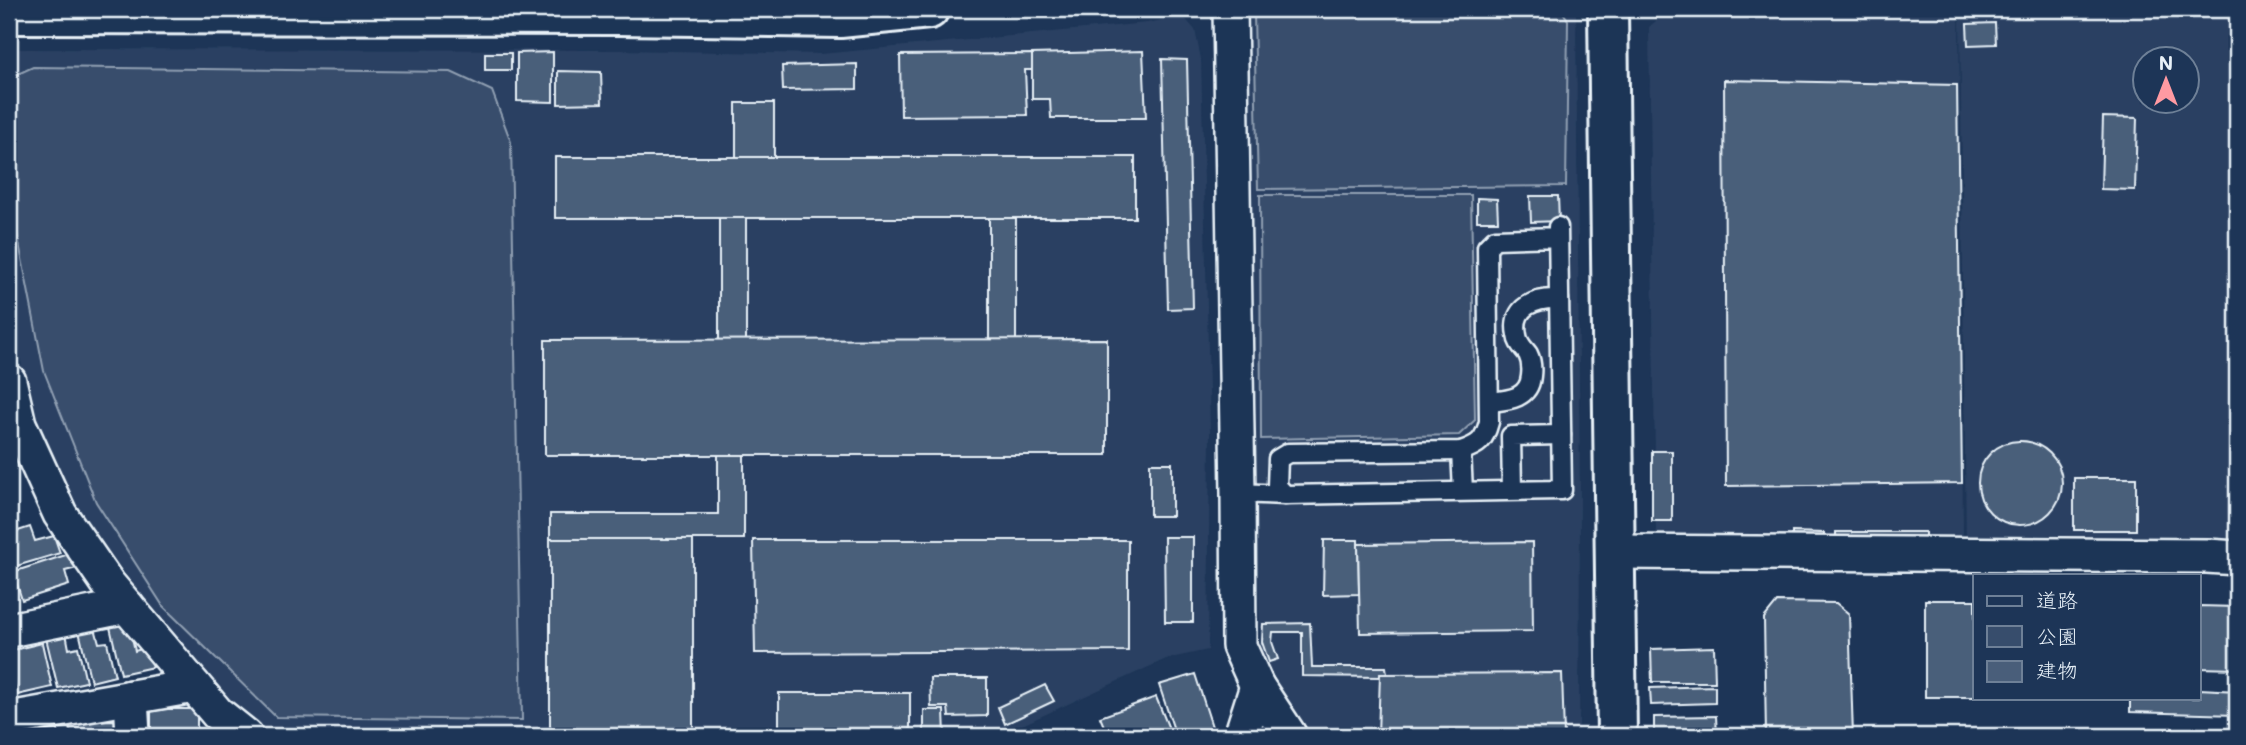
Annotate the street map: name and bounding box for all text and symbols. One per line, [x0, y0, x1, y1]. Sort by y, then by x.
north arrow [2130, 46, 2200, 116]
text: N [2159, 50, 2173, 75]
legend [1973, 574, 2200, 700]
text: 道路 [2036, 586, 2078, 613]
text: 公園 [2036, 622, 2078, 649]
text: 建物 [2036, 656, 2078, 683]

